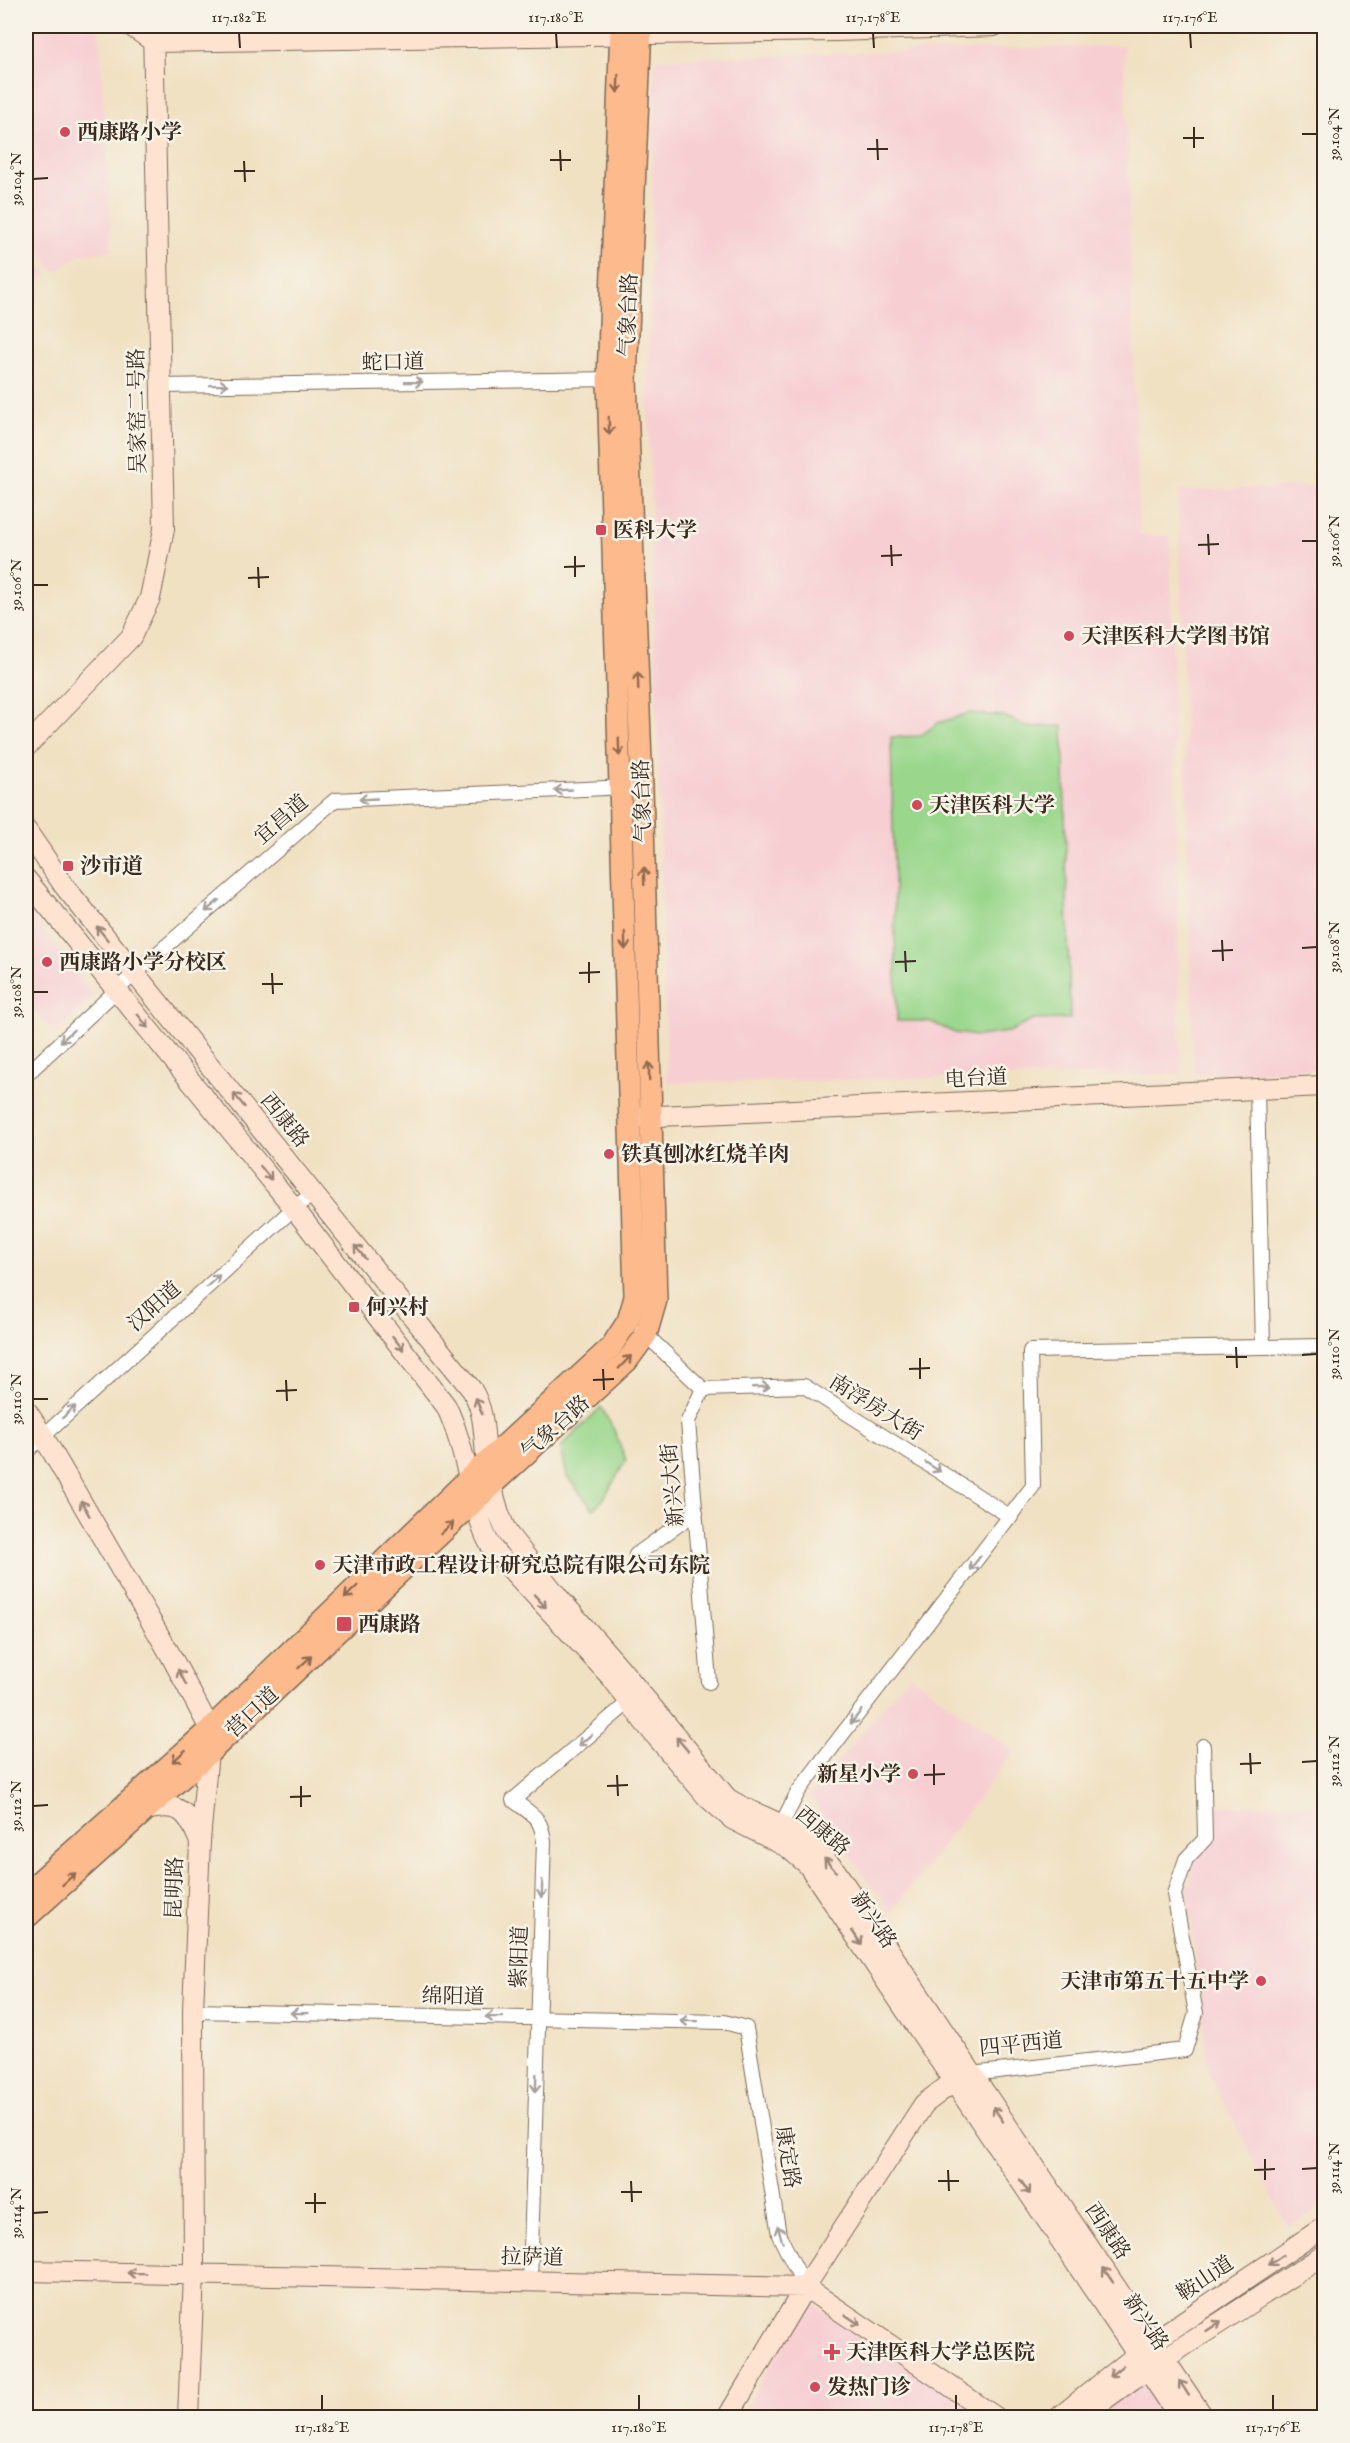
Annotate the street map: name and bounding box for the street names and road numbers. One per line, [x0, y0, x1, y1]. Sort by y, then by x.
street label: 气象台路 [615, 273, 644, 357]
street label: 吴家窑二号路 [124, 348, 153, 474]
street label: 蛇口道 [361, 349, 425, 378]
street label: 气象台路 [629, 759, 658, 843]
street label: 宜昌道 [249, 789, 315, 851]
street label: 电台道 [944, 1064, 1008, 1095]
street label: 西康路 [254, 1088, 314, 1154]
street label: 汉阳道 [123, 1276, 187, 1338]
street label: 南浮房大街 [824, 1369, 927, 1448]
street label: 气象台路 [516, 1390, 596, 1466]
street label: 新兴大街 [656, 1442, 691, 1528]
street label: 营口道 [221, 1682, 285, 1744]
street label: 西康路 [789, 1802, 855, 1863]
street label: 昆明路 [161, 1856, 190, 1920]
street label: 新兴路 [844, 1887, 902, 1955]
street label: 紫阳道 [506, 1925, 535, 1989]
street label: 绵阳道 [421, 1983, 485, 2012]
street label: 四平西道 [978, 2028, 1064, 2063]
street label: 康定路 [768, 2124, 805, 2190]
street label: 西康路 [1078, 2198, 1136, 2266]
street label: 拉萨道 [500, 2244, 564, 2273]
street label: 鞍山道 [1172, 2250, 1240, 2308]
street label: 新兴路 [1116, 2289, 1174, 2357]

